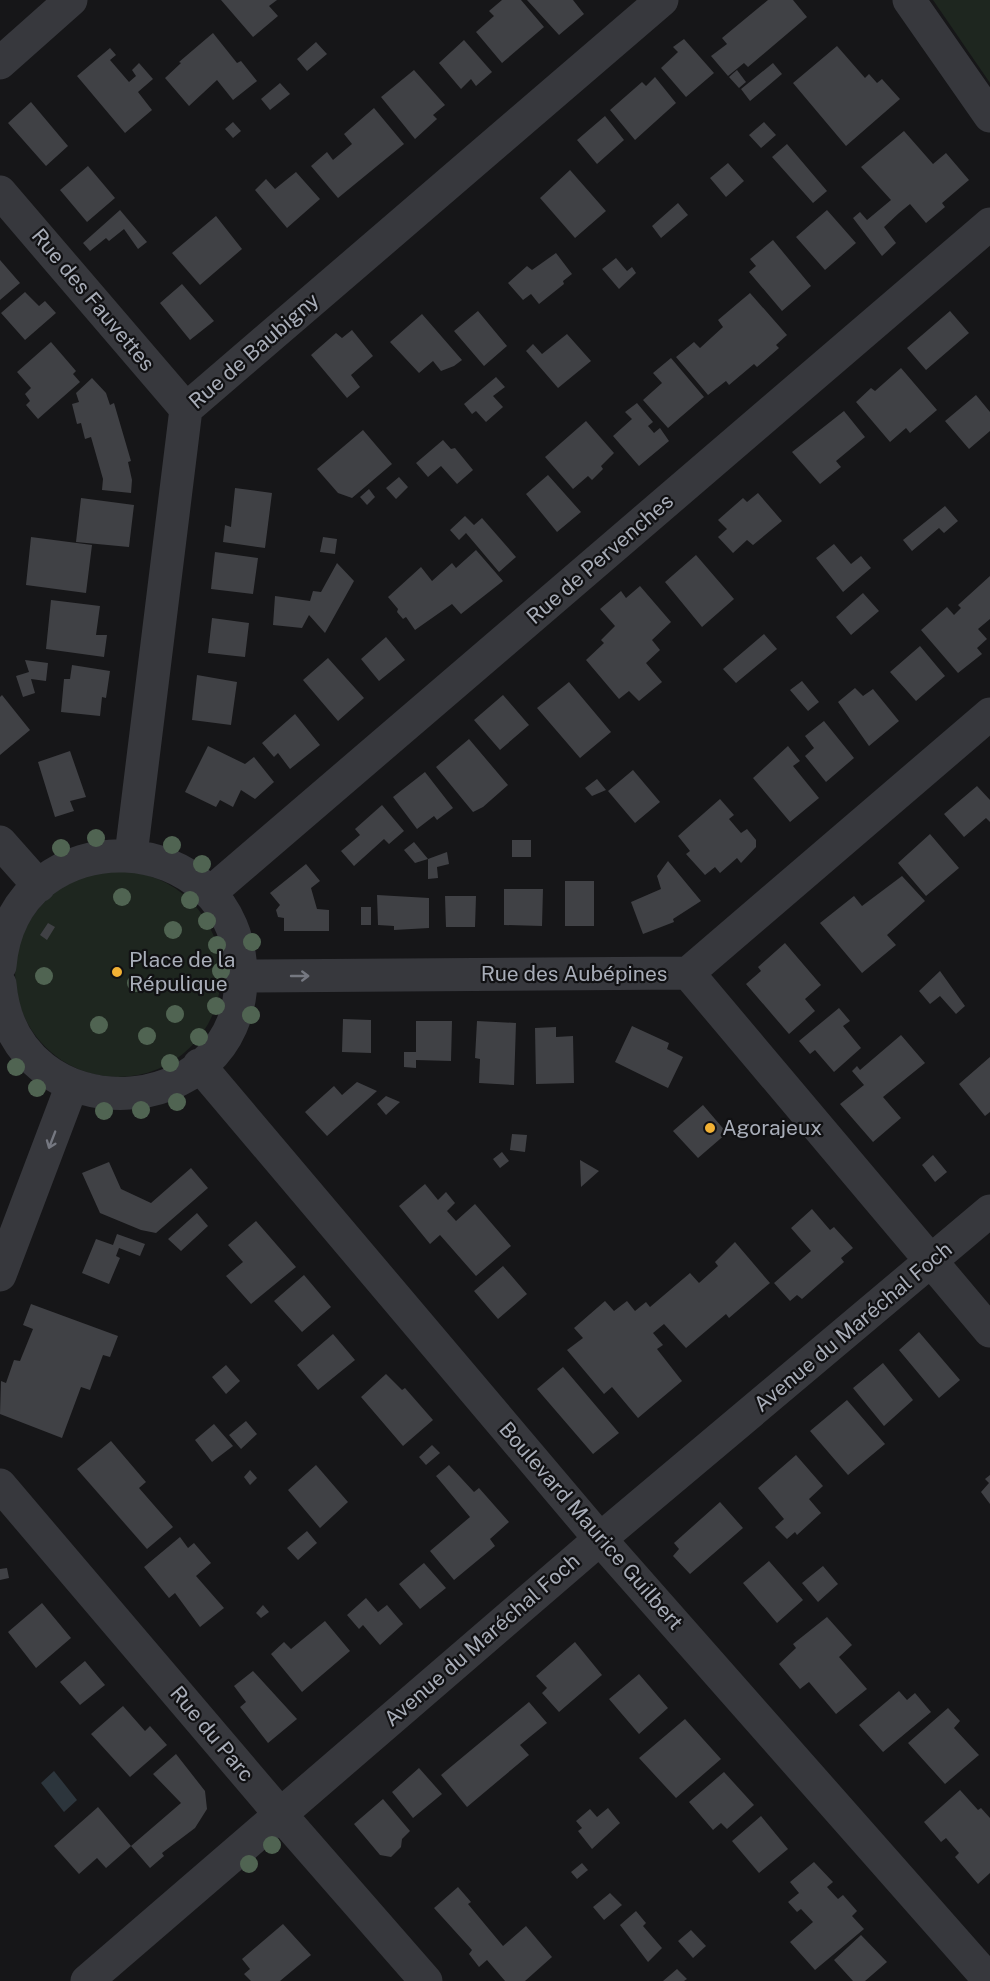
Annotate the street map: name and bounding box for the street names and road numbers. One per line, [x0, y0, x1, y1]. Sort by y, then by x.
street label: Rue des Fauvettes [27, 223, 160, 376]
street label: Rue de Baubigny [184, 287, 324, 414]
street label: Rue de Pervenches [521, 488, 678, 629]
street label: Rue des Aubépines [481, 961, 667, 986]
street label: Avenue du Maréchal Foch [749, 1237, 957, 1417]
street label: Boulevard Maurice Guilbert [494, 1417, 689, 1635]
street label: Avenue du Maréchal Foch [379, 1548, 584, 1731]
street label: Rue du Parc [165, 1681, 260, 1786]

